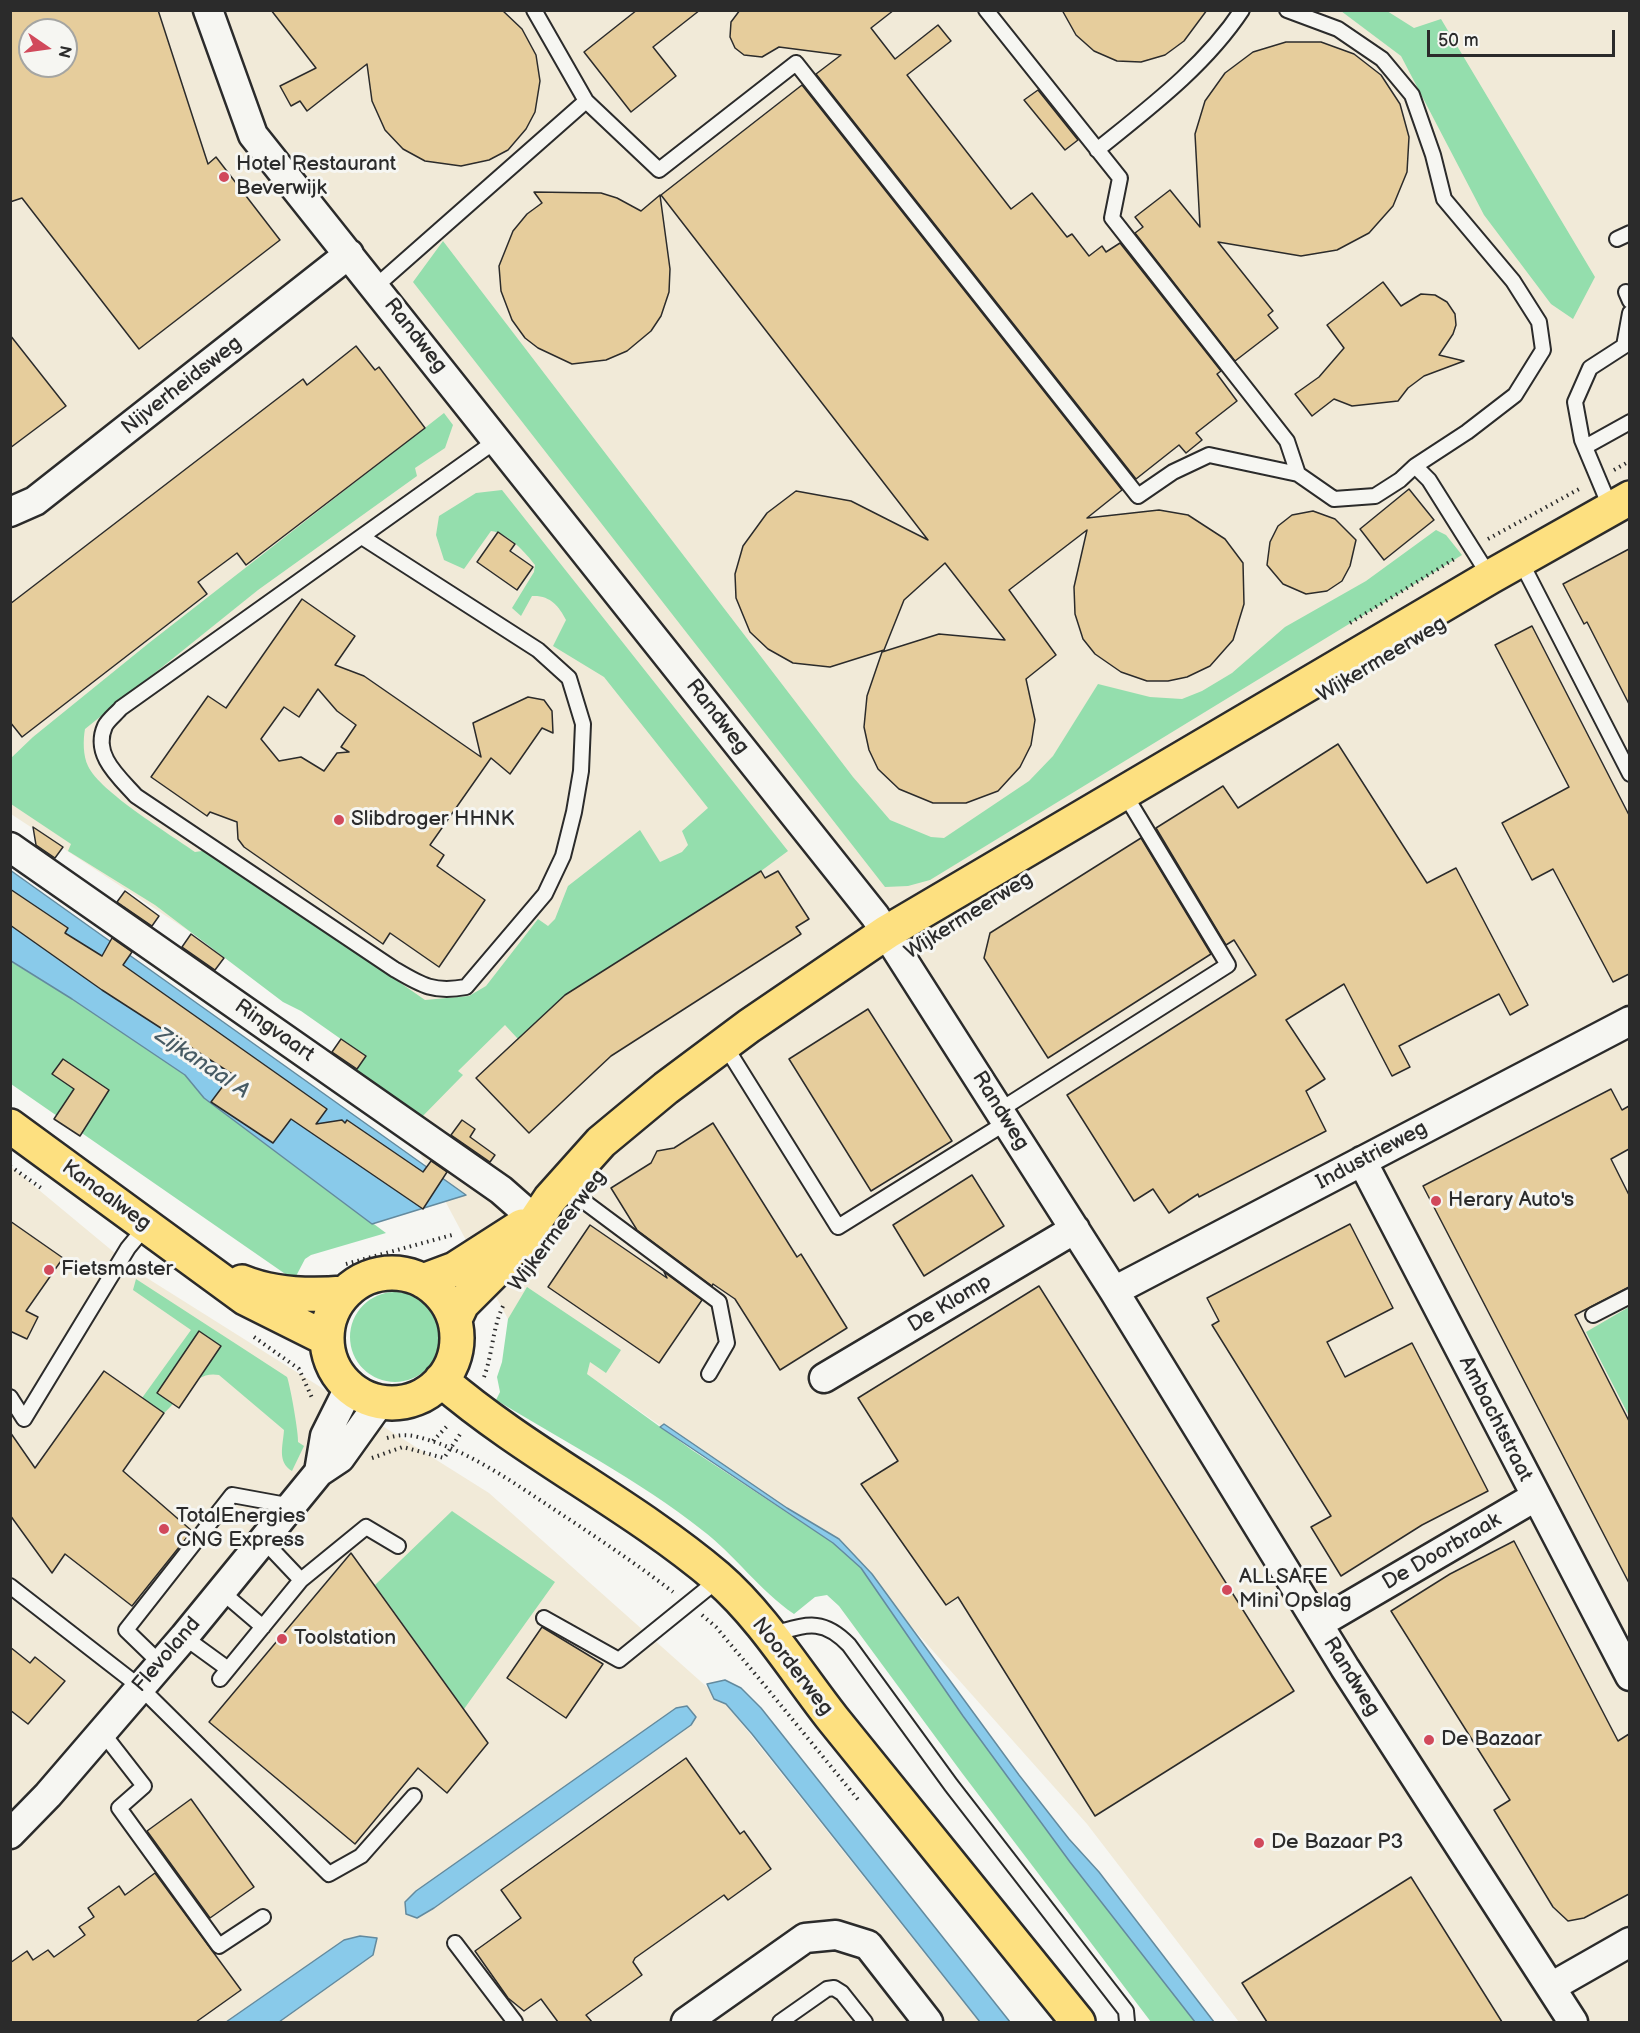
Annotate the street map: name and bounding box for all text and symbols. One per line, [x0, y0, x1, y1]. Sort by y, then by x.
north arrow [18, 18, 78, 78]
scale bar [1430, 18, 1618, 56]
text: 50 m [1438, 30, 1479, 51]
text: N [53, 44, 75, 60]
place label: Hotel Restaurant Beverwijk [236, 152, 396, 202]
marker: Hotel Restaurant Beverwijk [217, 170, 231, 184]
street label: Randweg [378, 293, 452, 379]
street label: Nijverheidsweg [117, 331, 247, 441]
street label: Wijkermeerweg [1313, 612, 1451, 708]
street label: Randweg [680, 674, 754, 760]
place label: Slibdroger HHNK [351, 807, 514, 833]
marker: Slibdroger HHNK [332, 813, 346, 827]
street label: Wijkermeerweg [900, 867, 1038, 965]
street label: Ringvaart [229, 994, 319, 1068]
water label: Zijkanaal A [150, 1023, 254, 1105]
street label: Randweg [966, 1067, 1034, 1155]
street label: Industrieweg [1312, 1116, 1432, 1196]
street label: Kanaalweg [57, 1155, 155, 1237]
street label: Wijkermeerweg [504, 1165, 612, 1297]
place label: Herary Auto's [1448, 1188, 1574, 1214]
marker: Herary Auto's [1429, 1194, 1443, 1208]
place label: Fietsmaster [61, 1257, 173, 1283]
marker: Fietsmaster [42, 1263, 56, 1277]
street label: De Klomp [904, 1269, 996, 1339]
street label: Ambachtstraat [1453, 1352, 1537, 1486]
place label: TotalEnergies CNG Express [176, 1504, 306, 1554]
street label: De Doorbraak [1378, 1508, 1506, 1596]
marker: TotalEnergies CNG Express [157, 1522, 171, 1536]
place label: ALLSAFE Mini Opslag [1239, 1565, 1352, 1615]
marker: ALLSAFE Mini Opslag [1220, 1583, 1234, 1597]
street label: Flevoland [127, 1612, 207, 1698]
street label: Noorderweg [746, 1613, 838, 1721]
place label: Toolstation [294, 1626, 396, 1652]
marker: Toolstation [275, 1632, 289, 1646]
street label: Randweg [1317, 1633, 1385, 1721]
place label: De Bazaar [1441, 1727, 1542, 1753]
marker: De Bazaar [1422, 1733, 1436, 1747]
place label: De Bazaar P3 [1271, 1830, 1403, 1856]
marker: De Bazaar P3 [1252, 1836, 1266, 1850]

